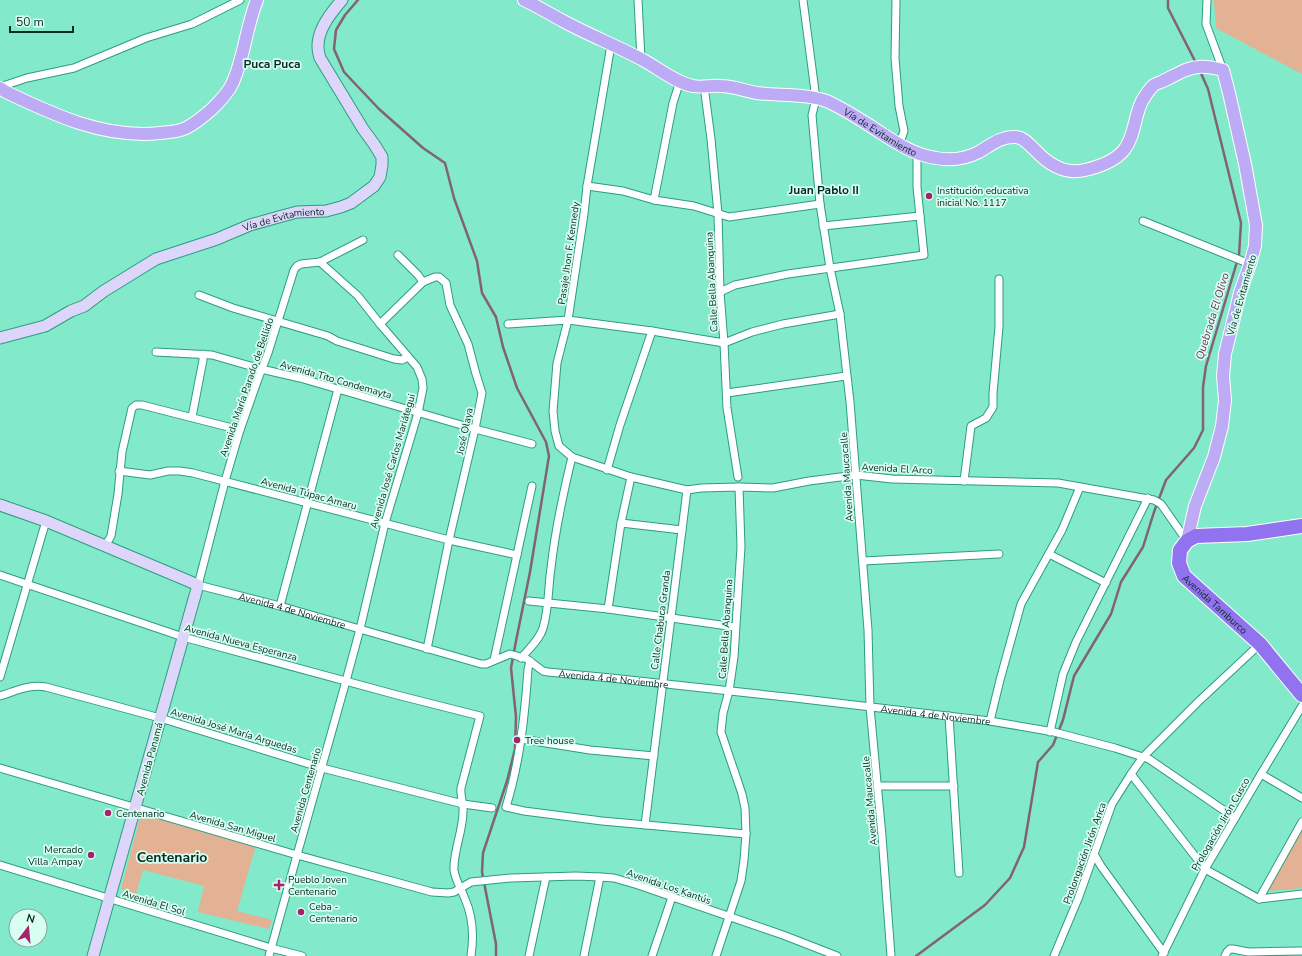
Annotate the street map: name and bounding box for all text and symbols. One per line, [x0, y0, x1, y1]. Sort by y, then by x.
scale bar [10, 8, 73, 34]
text: 50 m [16, 14, 44, 30]
district label: Puca Puca [244, 56, 300, 72]
street label: Vía de Evitamiento [840, 105, 919, 160]
district label: Juan Pablo II [788, 182, 859, 198]
place label: Institución educativa inicial No. 1117 [937, 184, 1029, 210]
marker: Institución educativa inicial No. 1117 [924, 191, 934, 201]
street label: Pasaje Jhon F. Kennedy [555, 200, 583, 305]
street label: Vía de Evitamiento [240, 205, 325, 236]
street label: Calle Bella Abanquina [702, 231, 722, 332]
street label: Vía de Evitamiento [1223, 253, 1260, 338]
water label: Quebrada El Olivo [1192, 271, 1233, 361]
street label: Avenida María Parado de Bellido [217, 315, 278, 459]
street label: Avenida Tito Condemayta [278, 357, 393, 403]
street label: Avenida José Carlos Mariátegui [367, 392, 419, 530]
street label: José Olaya [453, 406, 477, 457]
street label: Avenida Maucacalle [837, 432, 857, 522]
street label: Avenida El Arco [861, 460, 933, 478]
street label: Avenida Túpac Amaru [259, 474, 358, 514]
street label: Calle Chabuca Granda [648, 570, 674, 671]
street label: Avenida Tamburco [1179, 572, 1251, 638]
street label: Calle Bella Abanquina [716, 579, 736, 680]
street label: Avenida 4 de Noviembre [237, 590, 347, 633]
street label: Avenida Nueva Esperanza [183, 621, 299, 665]
street label: Avenida 4 de Noviembre [558, 667, 669, 692]
street label: Avenida 4 de Noviembre [880, 702, 991, 729]
street label: Avenida José María Arguedas [169, 705, 299, 757]
street label: Avenida Panamá [133, 721, 166, 797]
place label: Tree house [525, 734, 574, 748]
marker: Tree house [512, 735, 522, 745]
street label: Avenida Centenario [287, 746, 325, 834]
street label: Avenida Maucacalle [859, 756, 881, 846]
street label: Prologación Jirón Cusco [1188, 775, 1254, 874]
street label: Prolongación Jirón Arica [1060, 801, 1110, 906]
place label: Centenario [116, 807, 165, 821]
marker: Centenario [103, 808, 113, 818]
street label: Avenida San Miguel [188, 808, 278, 846]
place label: Mercado Villa Ampay [27, 843, 84, 869]
district label: Centenario [137, 848, 207, 867]
marker: Mercado Villa Ampay [86, 850, 96, 860]
street label: Avenida Los Kantús [625, 866, 713, 908]
place label: Pueblo Joven Centenario [288, 873, 347, 899]
marker: Pueblo Joven Centenario [273, 879, 285, 891]
street label: Avenida El Sol [121, 887, 187, 919]
place label: Ceba - Centenario [309, 900, 358, 926]
marker: Ceba - Centenario [296, 907, 306, 917]
north arrow [8, 908, 48, 948]
text: N [25, 911, 37, 927]

